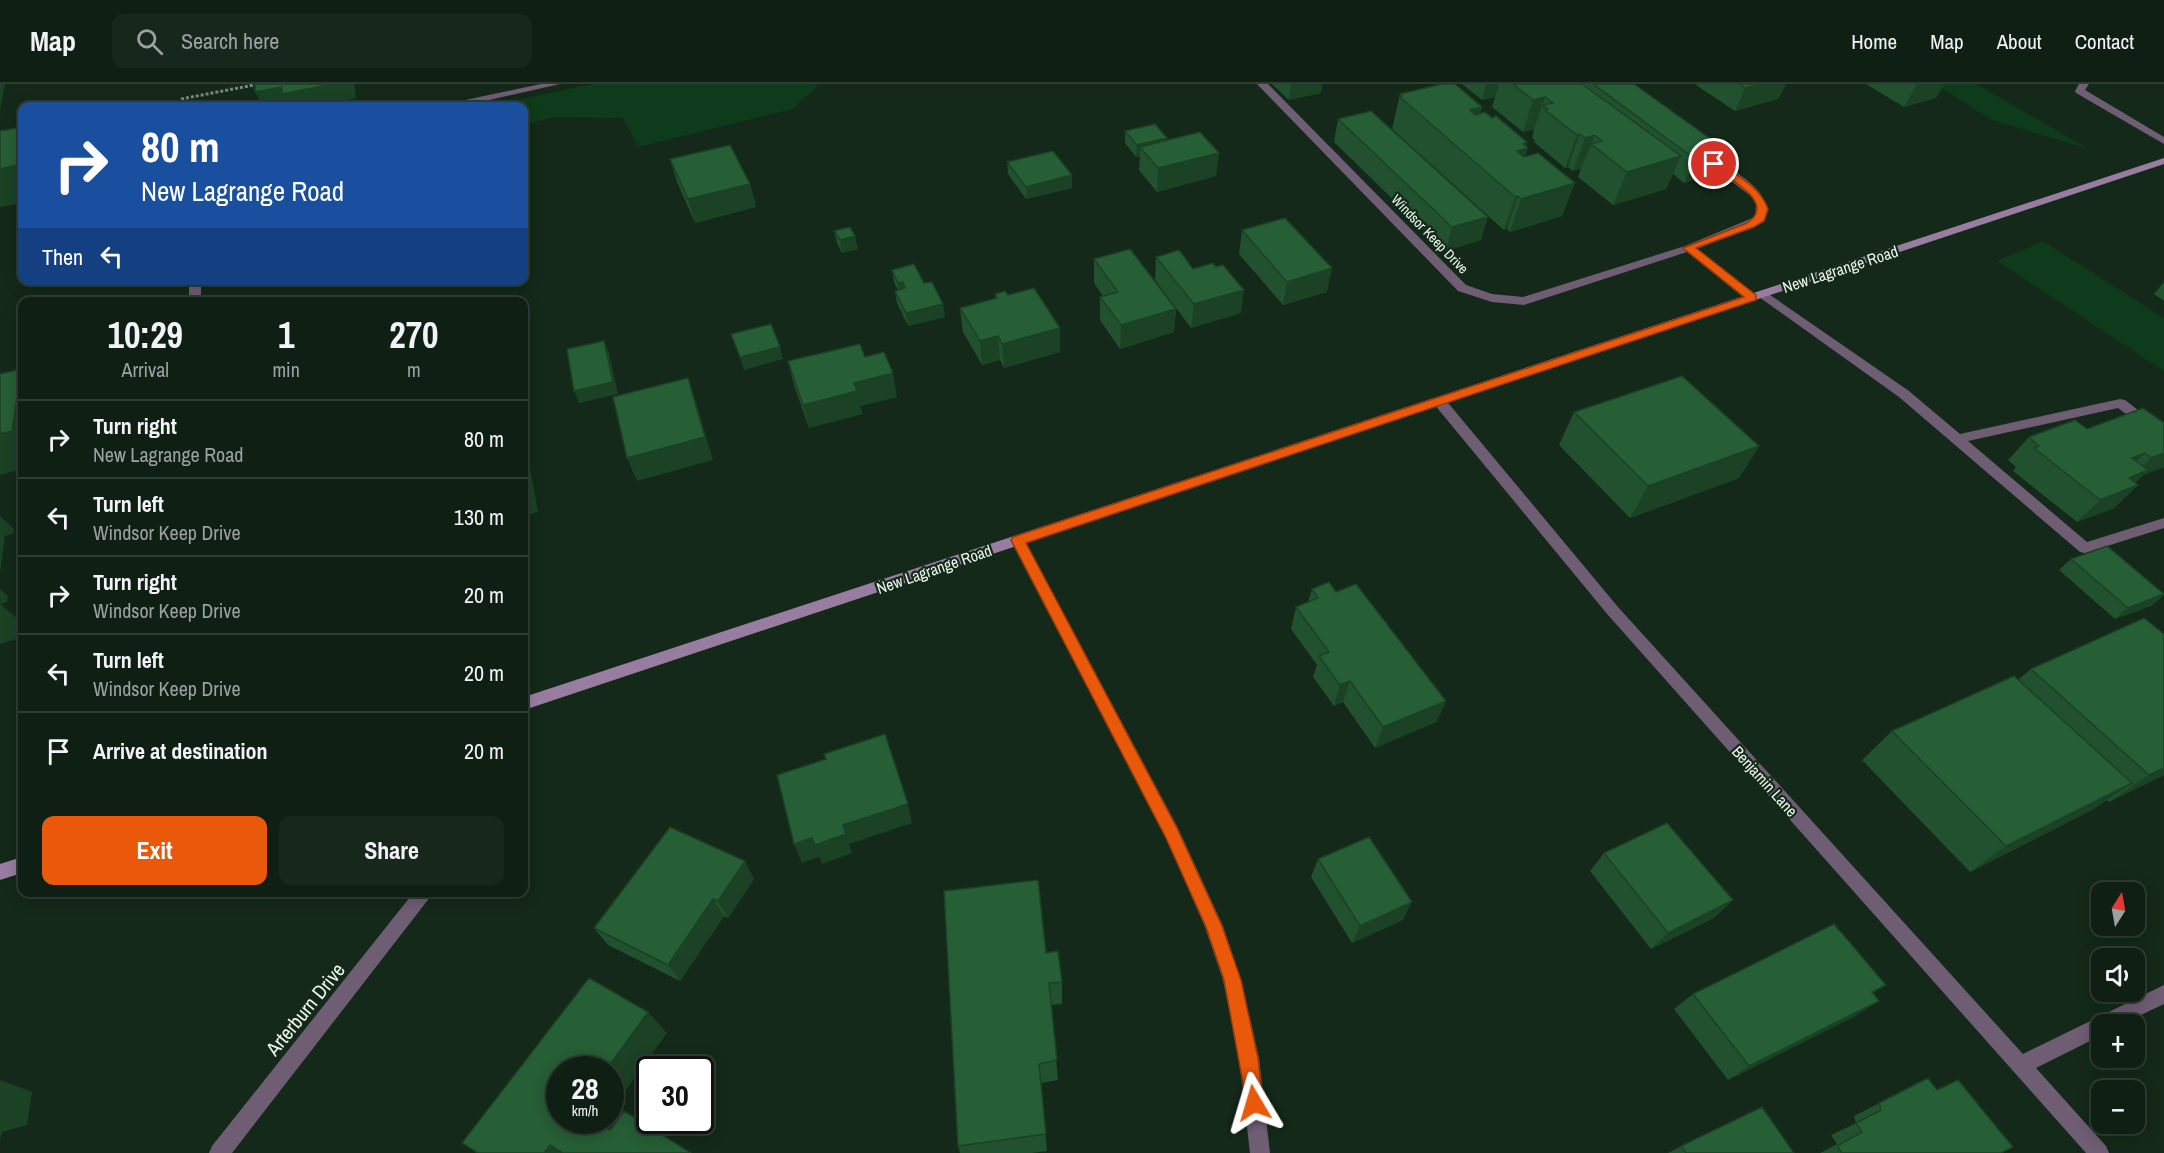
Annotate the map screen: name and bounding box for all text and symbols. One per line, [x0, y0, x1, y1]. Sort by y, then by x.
search box [112, 14, 532, 68]
text: Map [30, 22, 76, 60]
icon: search [133, 25, 166, 58]
text: Search here [181, 26, 279, 56]
text: Home [1851, 27, 1897, 56]
text: Map [1930, 27, 1964, 56]
text: About [1997, 27, 2042, 56]
text: Contact [2075, 27, 2134, 56]
text: 80 m [141, 119, 220, 175]
icon: right [42, 126, 120, 204]
pin [1688, 138, 1739, 189]
icon: arrive [1697, 147, 1730, 180]
text: New Lagrange Road [141, 173, 344, 209]
street label: Windsor Keep Drive [1388, 191, 1472, 277]
icon: left [95, 240, 128, 273]
street label: New Lagrange Road [1779, 240, 1901, 298]
text: Then [42, 242, 83, 272]
text: 10:29 [107, 311, 183, 359]
text: 1 [278, 311, 294, 359]
text: 270 [389, 311, 439, 359]
text: Arrival [122, 356, 169, 383]
text: min [272, 356, 300, 383]
text: m [407, 356, 421, 383]
text: Turn right [93, 411, 177, 441]
icon: right [42, 423, 75, 456]
text: 80 m [464, 424, 504, 454]
text: New Lagrange Road [93, 441, 243, 468]
text: Turn left [93, 489, 164, 519]
icon: left [42, 501, 75, 534]
text: 130 m [454, 502, 504, 532]
text: Windsor Keep Drive [93, 519, 241, 546]
street label: New Lagrange Road [874, 539, 994, 599]
text: Turn right [93, 567, 177, 597]
icon: right [42, 579, 75, 612]
text: 20 m [464, 580, 504, 610]
text: Windsor Keep Drive [93, 597, 241, 624]
text: Turn left [93, 645, 164, 675]
icon: left [42, 657, 75, 690]
text: 20 m [464, 658, 504, 688]
text: Windsor Keep Drive [93, 675, 241, 702]
icon: arrive [42, 735, 75, 768]
text: Arrive at destination [93, 736, 267, 766]
text: 20 m [464, 736, 504, 766]
street label: Benjamin Lane [1727, 741, 1803, 821]
button: Exit [42, 816, 267, 885]
button: Share [279, 816, 504, 885]
north arrow [2091, 882, 2145, 936]
map controls [2091, 882, 2145, 1134]
button: sound [2091, 948, 2145, 1002]
street label: Arterburn Drive [259, 957, 351, 1062]
button: + [2091, 1014, 2145, 1068]
speed limit sign: 30 [636, 1056, 714, 1134]
text: 28 [571, 1068, 599, 1108]
position arrow [1222, 1071, 1286, 1135]
button: − [2091, 1080, 2145, 1134]
text: km/h [572, 1100, 598, 1121]

